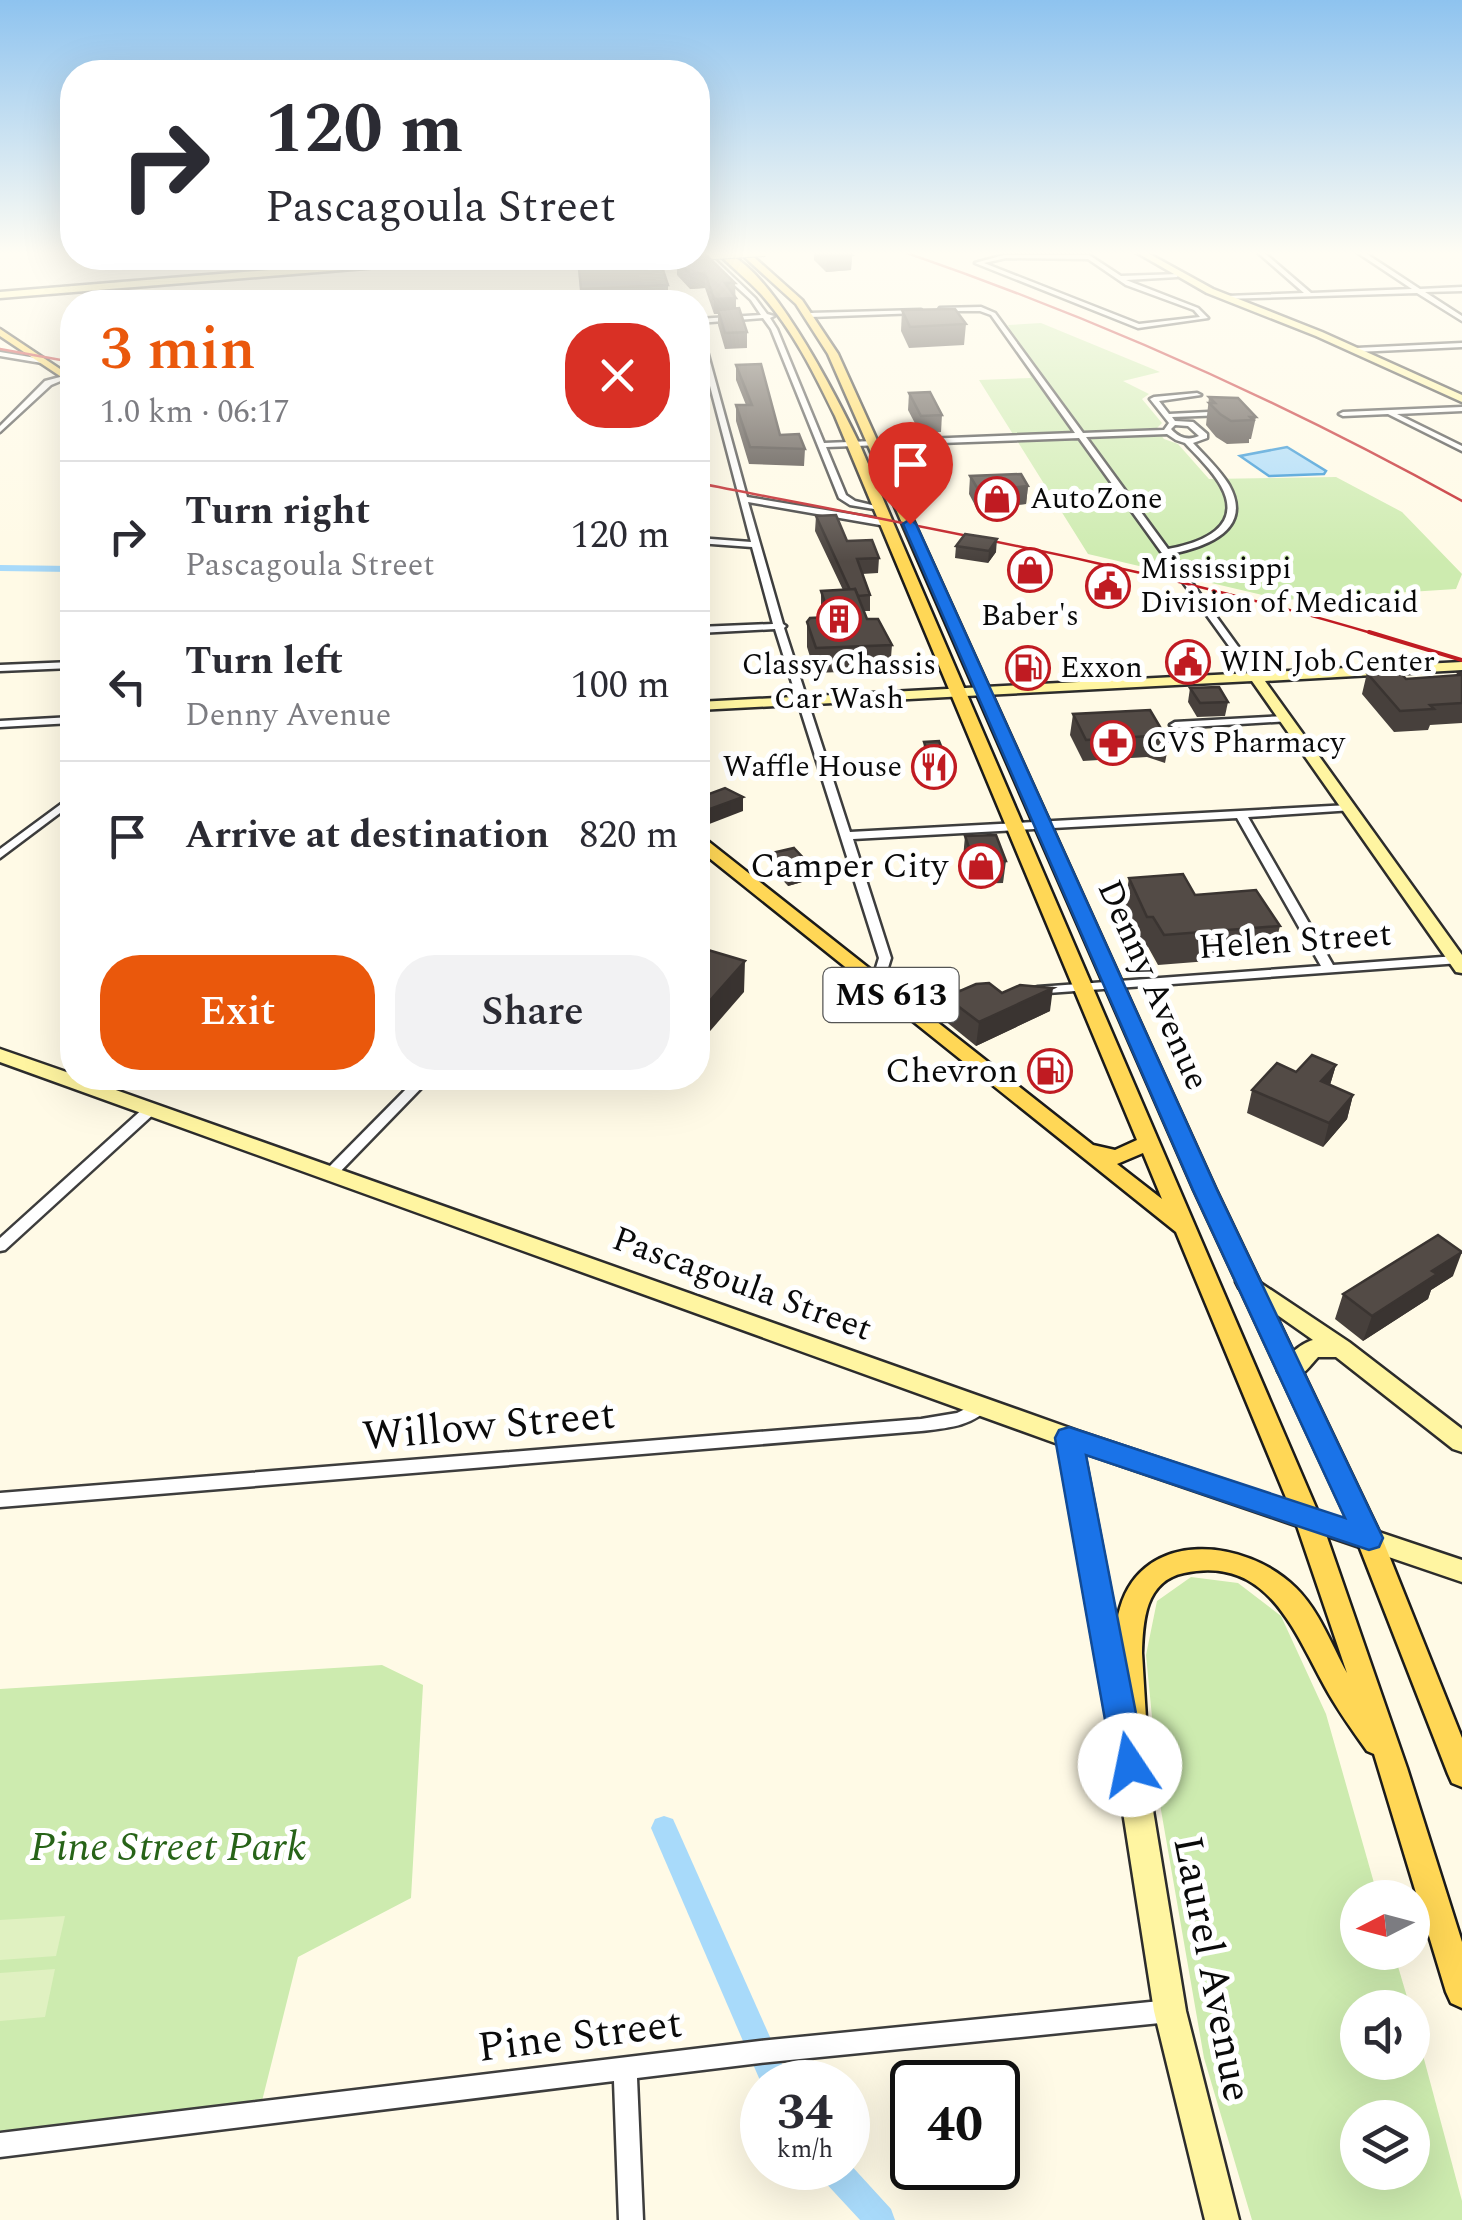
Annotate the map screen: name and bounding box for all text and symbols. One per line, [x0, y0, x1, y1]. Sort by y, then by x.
text: 120 m [265, 77, 463, 183]
icon: right [100, 100, 230, 230]
text: Pascagoula Street [265, 173, 616, 242]
text: 3 min [100, 304, 256, 396]
button: close [565, 323, 670, 428]
text: 1.0 km · 06:17 [100, 388, 289, 437]
pin [868, 422, 953, 525]
icon: arrive [883, 437, 938, 492]
shop icon: AutoZone [974, 476, 1020, 522]
place label: AutoZone [1030, 476, 1163, 522]
text: Turn right [185, 483, 370, 541]
text: 120 m [571, 507, 670, 565]
icon: right [100, 509, 155, 564]
text: Pascagoula Street [185, 541, 434, 590]
place label: Mississippi Division of Medicaid [1140, 546, 1419, 626]
shop icon: Baber's [1007, 547, 1053, 593]
public building icon: Mississippi Division of Medicaid [1085, 563, 1131, 609]
place label: Baber's [981, 593, 1079, 639]
building icon: Classy Chassis Car Wash [816, 596, 862, 642]
text: Turn left [185, 633, 343, 691]
public building icon: WIN Job Center [1165, 639, 1211, 685]
place label: WIN Job Center [1220, 639, 1435, 685]
place label: Classy Chassis Car Wash [742, 642, 936, 722]
fuel station icon: Exxon [1005, 645, 1051, 691]
place label: Exxon [1060, 645, 1143, 691]
text: 100 m [571, 657, 670, 715]
icon: left [100, 659, 155, 714]
text: Denny Avenue [185, 691, 391, 740]
pharmacy icon: CVS Pharmacy [1090, 720, 1136, 766]
place label: CVS Pharmacy [1146, 720, 1347, 766]
place label: Waffle House [723, 744, 902, 790]
restaurant icon: Waffle House [911, 744, 957, 790]
text: Arrive at destination [185, 807, 549, 865]
text: 820 m [579, 807, 678, 865]
icon: arrive [100, 809, 155, 864]
place label: Camper City [750, 840, 949, 893]
shop icon: Camper City [958, 843, 1004, 889]
street label: Denny Avenue [1083, 871, 1223, 1099]
street label: Helen Street [1197, 908, 1393, 974]
button: Exit [100, 955, 375, 1070]
button: Share [395, 955, 670, 1070]
road number: MS 613 [824, 968, 958, 1022]
place label: Chevron [885, 1045, 1018, 1098]
fuel station icon: Chevron [1027, 1048, 1073, 1094]
street label: Pascagoula Street [605, 1212, 879, 1356]
street label: Willow Street [360, 1384, 618, 1468]
position arrow [1078, 1713, 1182, 1817]
park label: Pine Street Park [30, 1816, 306, 1879]
street label: Laurel Avenue [1155, 1831, 1269, 2107]
north arrow [1340, 1880, 1430, 1970]
map controls [1340, 1880, 1430, 2190]
button: sound [1340, 1990, 1430, 2080]
street label: Pine Street [474, 1992, 686, 2080]
speed limit sign: 40 [890, 2060, 1020, 2190]
text: 34 [777, 2075, 833, 2151]
button: layers [1340, 2100, 1430, 2190]
text: km/h [777, 2131, 833, 2169]

